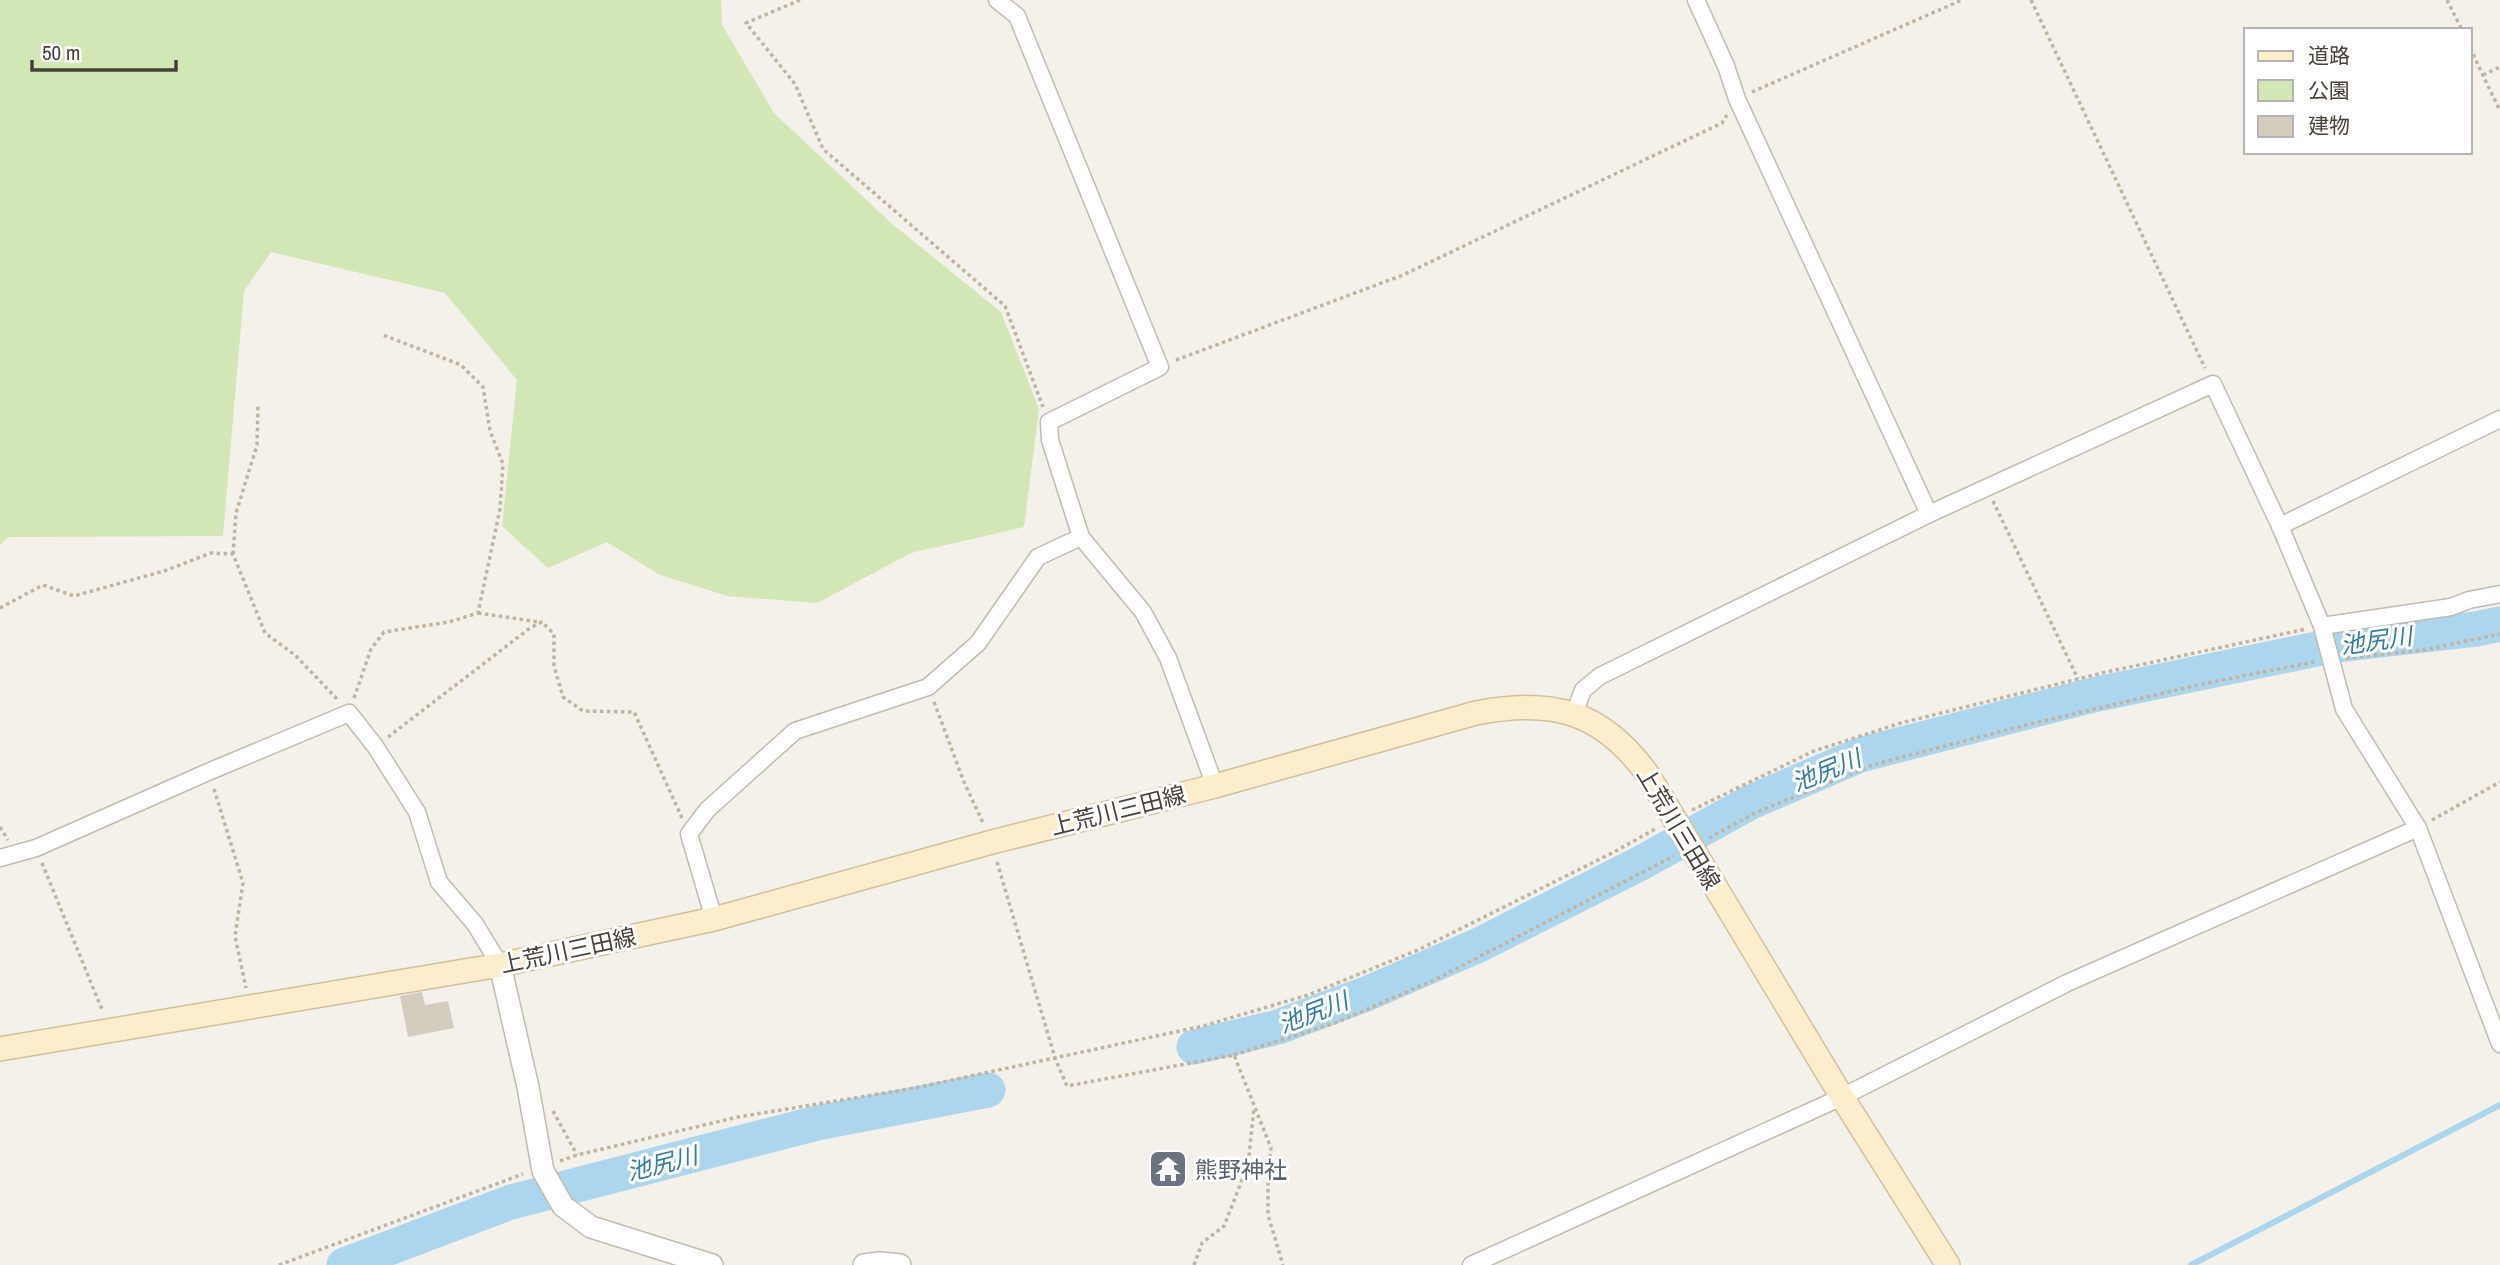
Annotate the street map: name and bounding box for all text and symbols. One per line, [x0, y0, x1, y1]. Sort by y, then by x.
scale bar [32, 28, 175, 72]
legend [2244, 28, 2472, 154]
text: 50 m [42, 38, 80, 67]
text: 道路 [2308, 41, 2350, 70]
text: 公園 [2308, 76, 2350, 105]
text: 建物 [2308, 111, 2350, 140]
water label: 池尻川 [2338, 619, 2417, 661]
water label: 池尻川 [1787, 741, 1868, 798]
street label: 上荒川三田線 [1630, 761, 1728, 895]
street label: 上荒川三田線 [1047, 778, 1189, 842]
street label: 上荒川三田線 [497, 920, 639, 980]
water label: 池尻川 [1274, 983, 1355, 1040]
water label: 池尻川 [623, 1138, 704, 1187]
temple icon: 熊野神社 [1147, 1148, 1189, 1190]
place label: 熊野神社 [1195, 1154, 1287, 1185]

